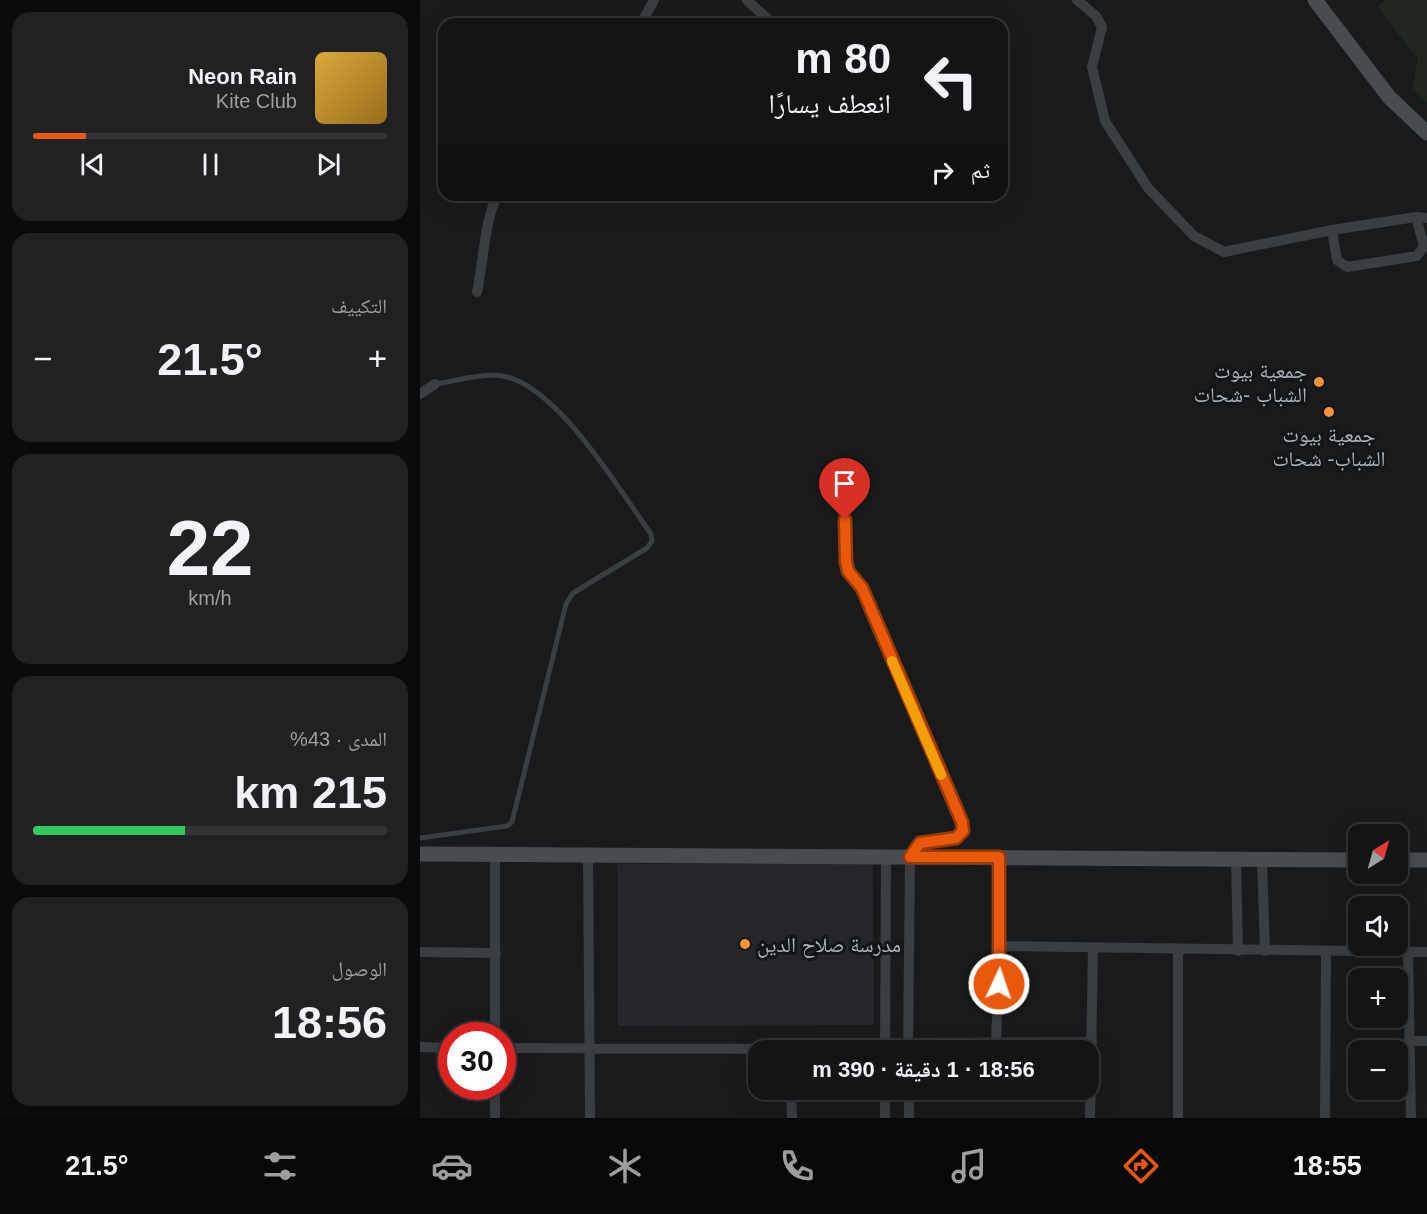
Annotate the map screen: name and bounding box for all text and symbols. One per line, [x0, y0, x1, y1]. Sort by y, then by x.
text: 80 m [795, 35, 891, 82]
icon: left [912, 42, 990, 120]
text: Neon Rain [188, 64, 297, 89]
text: انعطف يسارًا [769, 89, 891, 119]
text: Kite Club [216, 90, 297, 112]
icon: previous [76, 148, 109, 181]
icon: pause [194, 148, 227, 181]
icon: next [312, 148, 345, 181]
icon: right [926, 156, 959, 189]
text: ثم [971, 158, 990, 183]
text: التكييف [331, 295, 387, 317]
text: 21.5° [157, 334, 263, 385]
text: − [33, 340, 52, 377]
text: + [368, 340, 387, 377]
place label: جمعية بيوت الشباب -شحات [1194, 359, 1307, 406]
marker: جمعية بيوت الشباب -شحات [1312, 375, 1326, 389]
marker: جمعية بيوت الشباب- شحات [1322, 405, 1336, 419]
place label: جمعية بيوت الشباب- شحات [1272, 423, 1386, 470]
pin [819, 458, 870, 520]
icon: arrive [828, 467, 861, 500]
text: 22 [167, 504, 253, 592]
text: km/h [188, 587, 232, 609]
text: المدى · 43% [290, 728, 387, 750]
text: 215 km [234, 767, 387, 818]
north arrow [1348, 824, 1408, 884]
map controls [1348, 824, 1408, 1100]
button: sound [1348, 896, 1408, 956]
place label: مدرسة صلاح الدين [757, 933, 901, 958]
marker: مدرسة صلاح الدين [738, 937, 752, 951]
position arrow [967, 952, 1031, 1016]
text: الوصول [332, 958, 387, 980]
button: + [1348, 968, 1408, 1028]
text: 18:56 [272, 997, 387, 1048]
speed limit sign: 30 [438, 1022, 516, 1100]
button: − [1348, 1040, 1408, 1100]
text: 18:56 · 1 دقيقة · 390 m [812, 1057, 1035, 1082]
icon: filters [259, 1145, 301, 1187]
icon: car [431, 1145, 473, 1187]
icon: climate [604, 1145, 646, 1187]
icon: phone [776, 1145, 818, 1187]
icon: music [948, 1145, 990, 1187]
icon: directions [1120, 1145, 1162, 1187]
text: 21.5° [65, 1151, 129, 1181]
text: 18:55 [1293, 1151, 1362, 1181]

